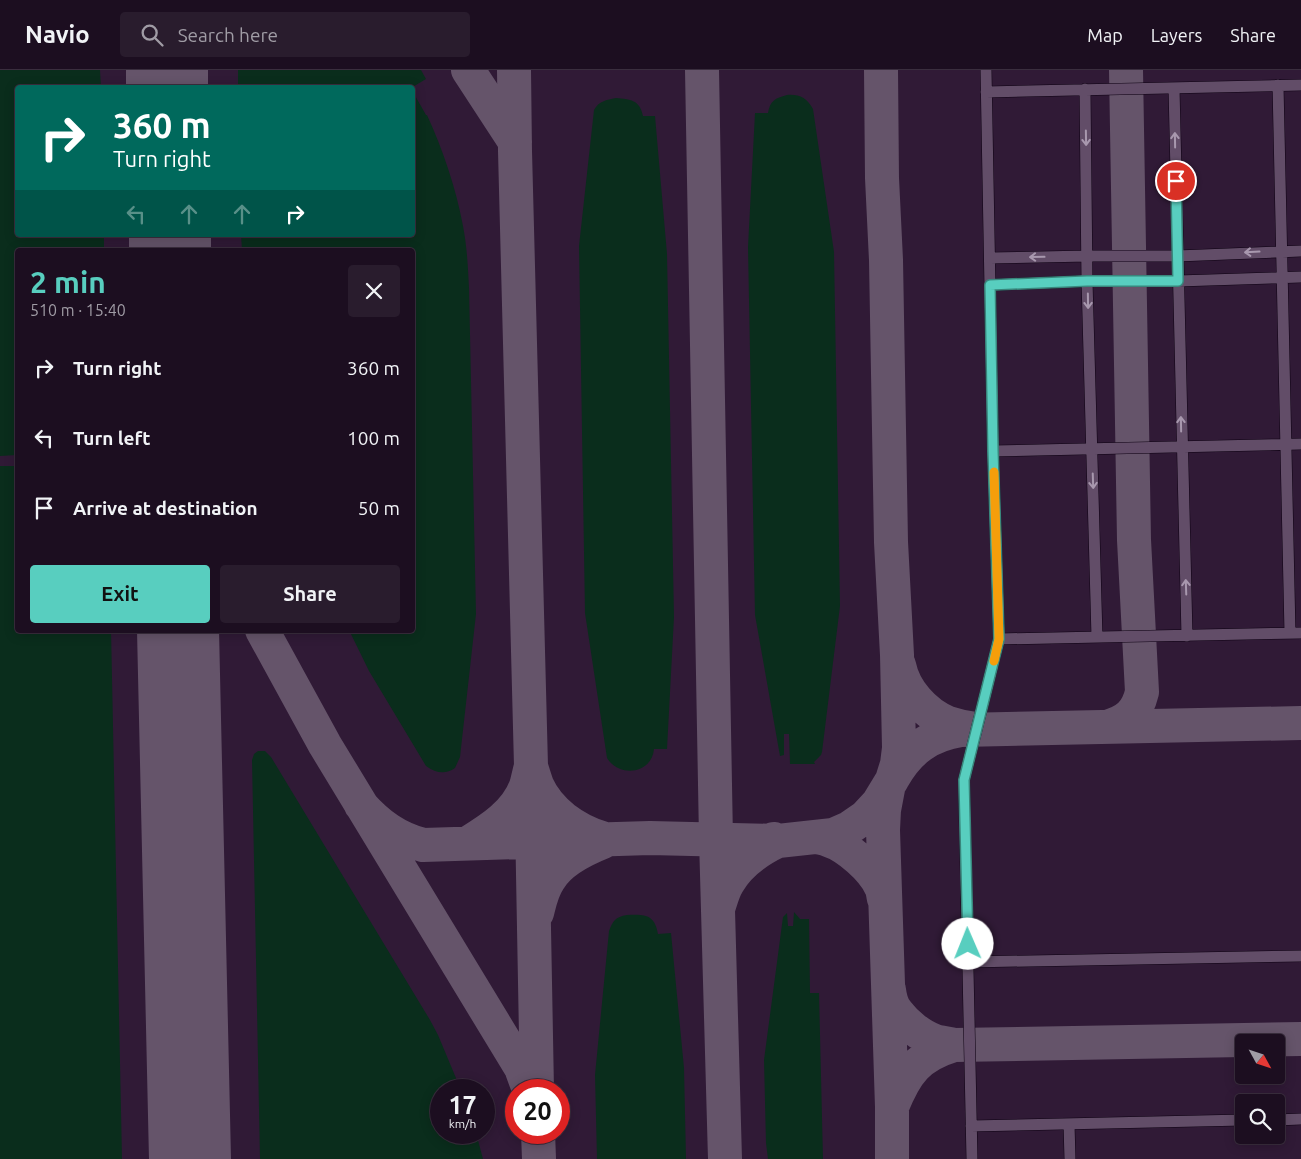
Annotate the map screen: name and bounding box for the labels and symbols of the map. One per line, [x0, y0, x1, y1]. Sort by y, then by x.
one-way arrow [1081, 130, 1090, 146]
one-way arrow [1170, 132, 1180, 148]
pin [1155, 160, 1197, 202]
one-way arrow [1245, 248, 1261, 257]
one-way arrow [1030, 252, 1046, 262]
one-way arrow [1083, 292, 1093, 308]
one-way arrow [1176, 417, 1186, 433]
one-way arrow [1088, 472, 1097, 488]
one-way arrow [1181, 579, 1190, 595]
position arrow [941, 917, 993, 969]
north arrow [1235, 1034, 1285, 1084]
speed limit sign: 20 [505, 1079, 570, 1144]

